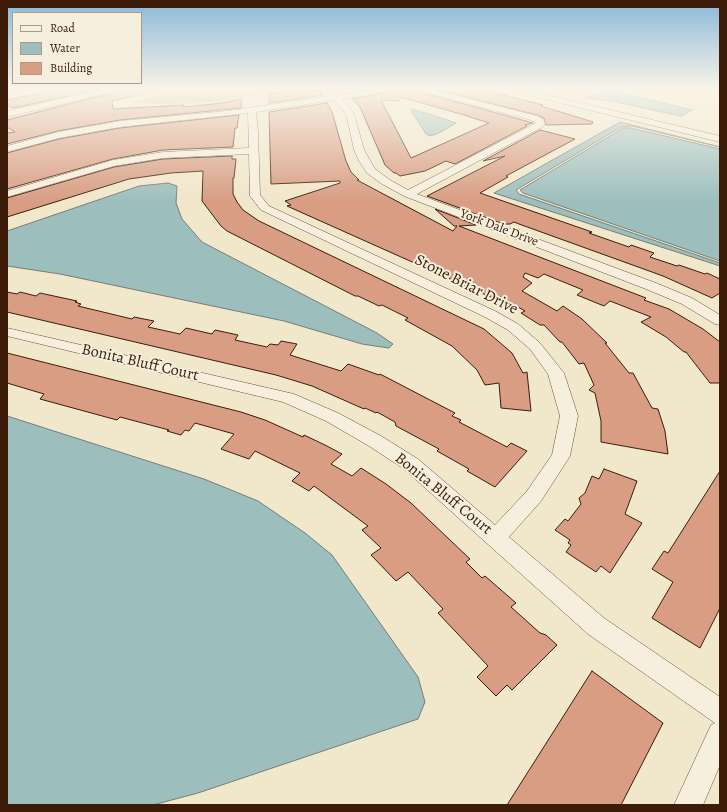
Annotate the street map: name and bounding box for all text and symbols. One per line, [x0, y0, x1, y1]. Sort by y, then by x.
legend [12, 12, 142, 84]
text: Road [50, 20, 75, 36]
text: Water [50, 40, 80, 56]
text: Building [50, 60, 92, 76]
street label: York Dale Drive [458, 206, 540, 250]
street label: Stone Briar Drive [411, 251, 521, 319]
street label: Bonita Bluff Court [80, 340, 200, 386]
street label: Bonita Bluff Court [390, 449, 496, 539]

